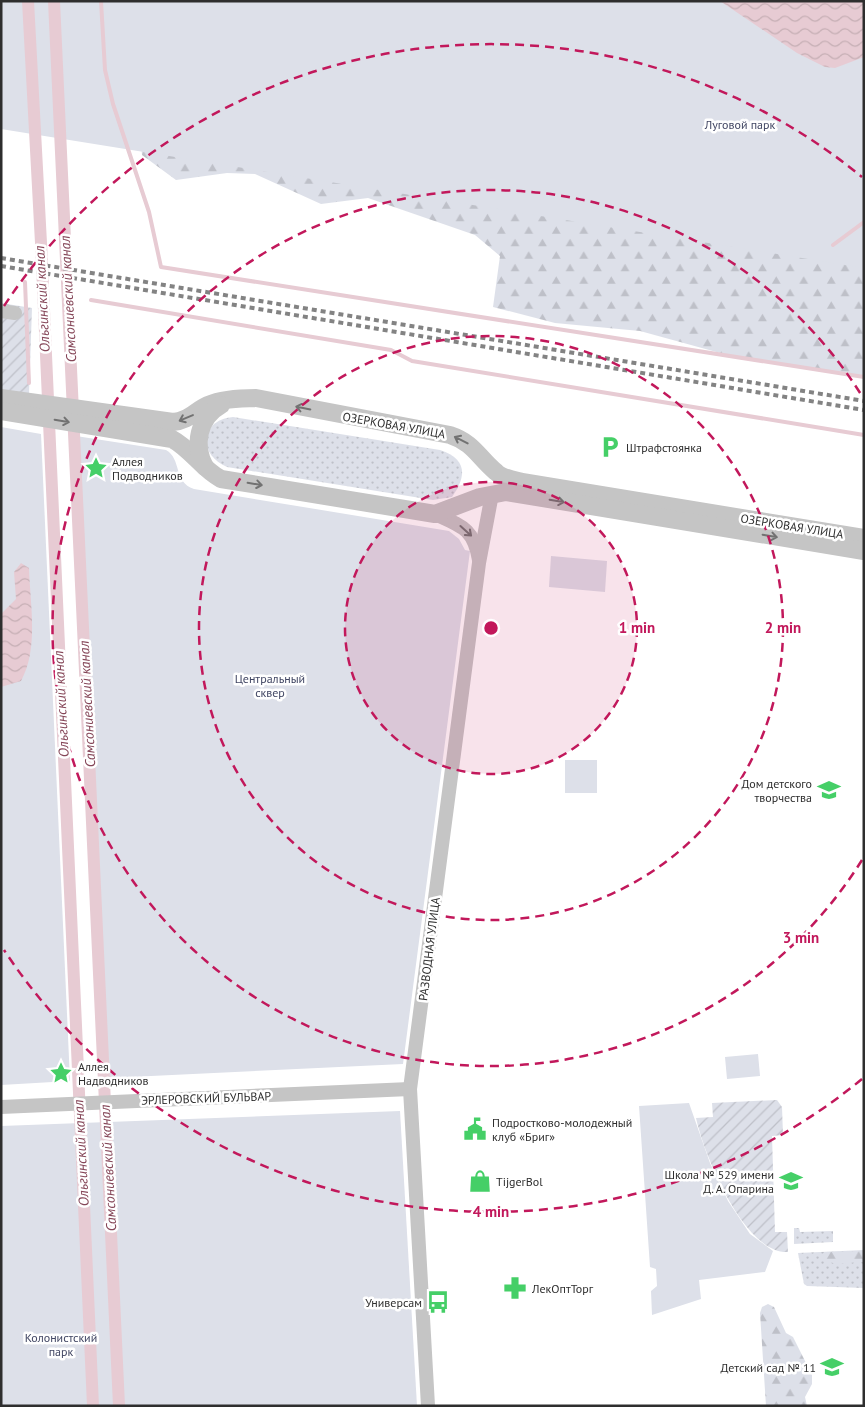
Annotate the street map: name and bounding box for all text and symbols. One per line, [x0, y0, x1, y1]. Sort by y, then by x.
park label: Луговой парк [704, 117, 776, 132]
water label: Самсониевский канал [56, 235, 80, 363]
water label: Ольгинский канал [30, 245, 54, 353]
one-way arrow [295, 402, 311, 412]
street label: ОЗЕРКОВАЯ УЛИЦА [341, 409, 447, 441]
one-way arrow [179, 414, 194, 424]
one-way arrow [54, 417, 70, 427]
parking icon: Штрафстоянка [597, 434, 623, 460]
one-way arrow [454, 435, 469, 445]
place label: Штрафстоянка [626, 440, 702, 455]
place label: Аллея Подводников [112, 454, 183, 483]
place icon: Аллея Подводников [83, 455, 109, 481]
one-way arrow [247, 480, 263, 490]
one-way arrow [549, 496, 565, 506]
street label: ОЗЕРКОВАЯ УЛИЦА [739, 510, 845, 542]
one-way arrow [460, 525, 472, 537]
one-way arrow [761, 531, 777, 541]
text: 1 min [619, 618, 655, 637]
text: 2 min [765, 618, 801, 637]
centre of rings [482, 619, 500, 637]
water label: Самсониевский канал [75, 640, 99, 768]
water label: Ольгинский канал [49, 650, 73, 758]
park label: Центральный сквер [235, 671, 305, 700]
place label: Дом детского творчества [742, 776, 812, 805]
school or university icon: Дом детского творчества [816, 777, 842, 803]
street label: РАЗВОДНАЯ УЛИЦА [415, 896, 443, 1002]
text: 3 min [783, 928, 819, 947]
place label: Аллея Надводников [78, 1059, 148, 1088]
place icon: Аллея Надводников [48, 1060, 74, 1086]
street label: ЭРЛЕРОВСКИЙ БУЛЬВАР [141, 1088, 272, 1108]
water label: Ольгинский канал [69, 1099, 93, 1207]
water label: Самсониевский канал [96, 1104, 120, 1232]
place label: Подростково-молодежный клуб «Бриг» [492, 1115, 632, 1144]
public building icon: Подростково-молодежный клуб «Бриг» [462, 1116, 488, 1142]
place label: Школа № 529 имени Д. А. Опарина [665, 1167, 774, 1196]
shop icon: TijgerBol [467, 1168, 493, 1194]
school or university icon: Школа № 529 имени Д. А. Опарина [778, 1168, 804, 1194]
place label: TijgerBol [496, 1174, 543, 1189]
text: 4 min [473, 1202, 509, 1221]
pharmacy icon: ЛекОптТорг [502, 1275, 528, 1301]
place label: ЛекОптТорг [531, 1281, 594, 1296]
bus stop icon: Универсам [425, 1289, 451, 1315]
place label: Универсам [365, 1295, 422, 1310]
park label: Колонистский парк [25, 1330, 97, 1359]
school or university icon: Детский сад № 11 [819, 1354, 845, 1380]
place label: Детский сад № 11 [720, 1360, 816, 1375]

